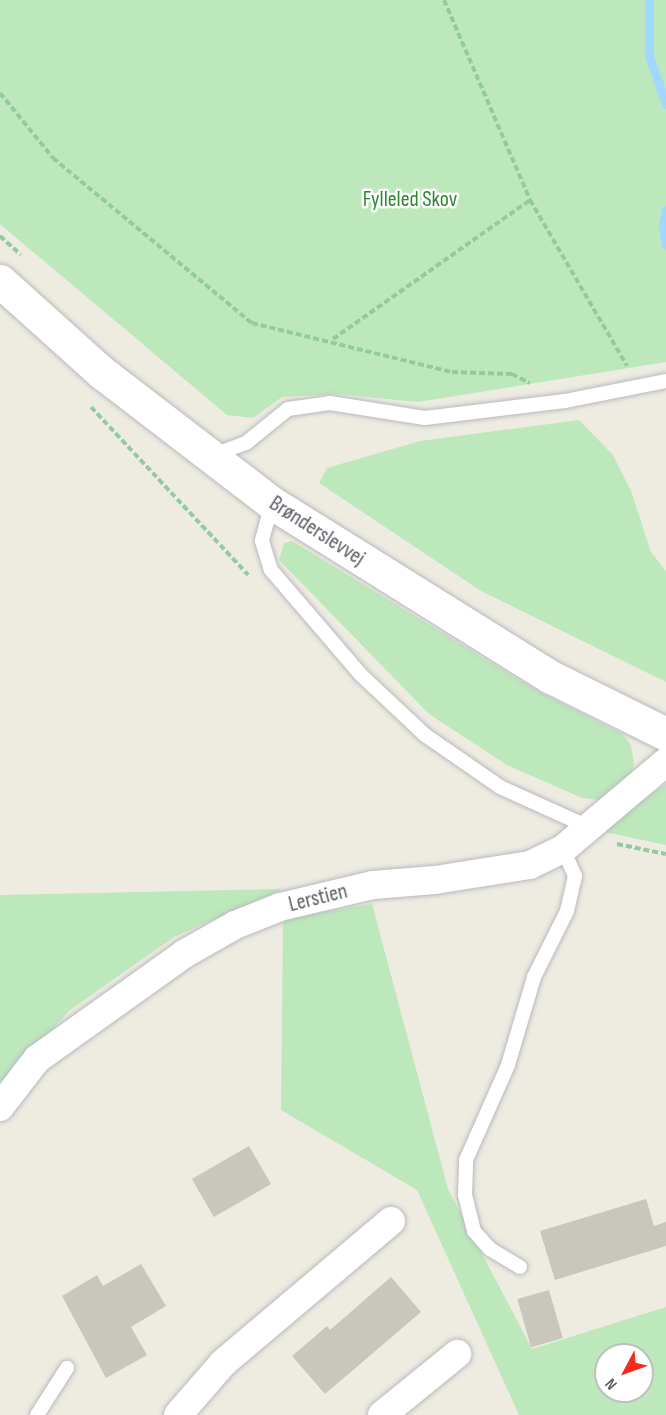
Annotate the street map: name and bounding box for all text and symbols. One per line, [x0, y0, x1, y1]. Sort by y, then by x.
park label: Fylleled Skov [363, 187, 457, 213]
street label: Brønderslevvej [264, 490, 370, 572]
street label: Lerstien [286, 878, 350, 918]
north arrow [594, 1343, 654, 1403]
text: N [602, 1374, 622, 1393]

